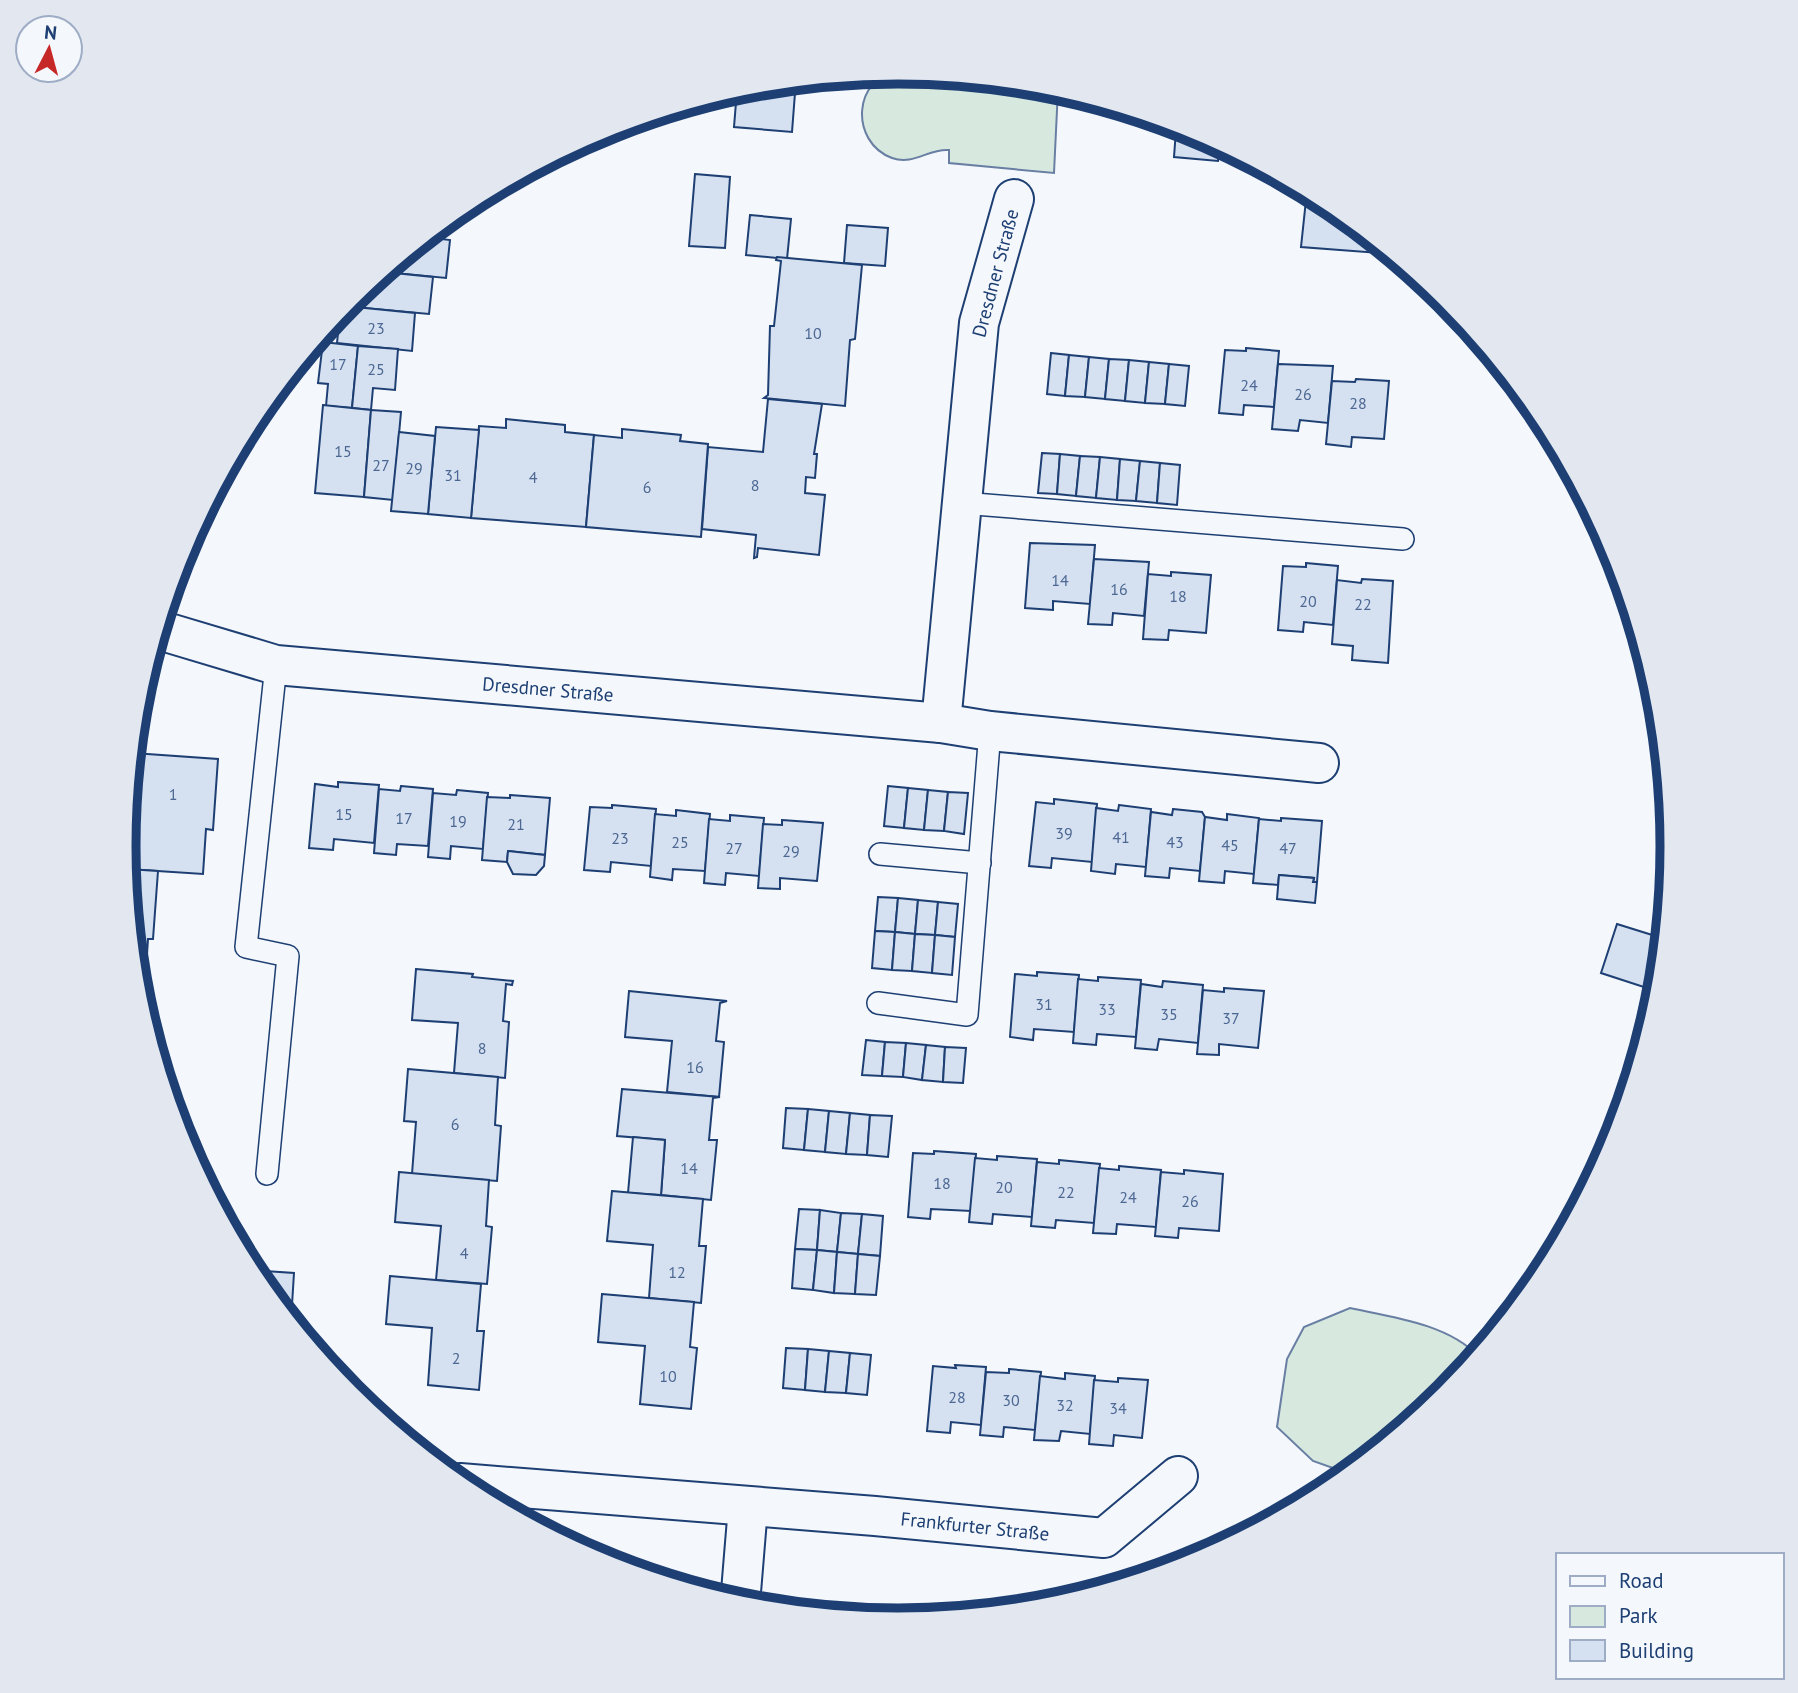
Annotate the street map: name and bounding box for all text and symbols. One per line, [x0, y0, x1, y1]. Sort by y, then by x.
north arrow [14, 14, 84, 84]
text: N [43, 20, 58, 45]
street label: Dresdner Straße [966, 206, 1024, 340]
house number: 23 [367, 318, 385, 338]
house number: 10 [804, 323, 822, 343]
house number: 17 [329, 354, 347, 374]
house number: 25 [367, 359, 385, 379]
house number: 24 [1240, 375, 1258, 395]
house number: 26 [1294, 384, 1312, 404]
house number: 28 [1349, 393, 1367, 413]
house number: 15 [334, 441, 352, 461]
house number: 27 [372, 455, 390, 475]
house number: 29 [405, 458, 423, 478]
house number: 31 [444, 465, 462, 485]
house number: 4 [529, 467, 538, 487]
house number: 8 [751, 475, 759, 495]
house number: 6 [643, 477, 651, 497]
house number: 14 [1051, 570, 1069, 590]
house number: 16 [1110, 579, 1128, 599]
house number: 18 [1169, 586, 1187, 606]
house number: 20 [1299, 591, 1317, 611]
house number: 22 [1354, 594, 1372, 614]
street label: Dresdner Straße [481, 671, 615, 707]
house number: 1 [169, 784, 177, 804]
house number: 15 [335, 804, 353, 824]
house number: 17 [395, 808, 413, 828]
house number: 19 [449, 811, 467, 831]
house number: 21 [507, 814, 525, 834]
house number: 39 [1055, 823, 1073, 843]
house number: 41 [1112, 827, 1130, 847]
house number: 23 [611, 828, 629, 848]
house number: 25 [671, 832, 689, 852]
house number: 43 [1166, 832, 1184, 852]
house number: 45 [1221, 835, 1239, 855]
house number: 27 [725, 838, 743, 858]
house number: 47 [1279, 838, 1297, 858]
house number: 29 [782, 841, 800, 861]
house number: 31 [1035, 994, 1053, 1014]
house number: 33 [1098, 999, 1116, 1019]
house number: 35 [1160, 1004, 1178, 1024]
house number: 37 [1222, 1008, 1240, 1028]
house number: 8 [478, 1038, 486, 1058]
house number: 16 [686, 1057, 704, 1077]
house number: 6 [451, 1114, 459, 1134]
house number: 14 [680, 1158, 698, 1178]
house number: 18 [933, 1173, 951, 1193]
house number: 20 [995, 1177, 1013, 1197]
house number: 22 [1057, 1182, 1075, 1202]
house number: 24 [1119, 1187, 1137, 1207]
house number: 26 [1181, 1191, 1199, 1211]
house number: 4 [460, 1243, 469, 1263]
house number: 12 [668, 1262, 686, 1282]
house number: 2 [452, 1348, 460, 1368]
house number: 10 [659, 1366, 677, 1386]
house number: 28 [948, 1387, 966, 1407]
house number: 30 [1002, 1390, 1020, 1410]
house number: 32 [1056, 1395, 1074, 1415]
house number: 34 [1109, 1398, 1127, 1418]
street label: Frankfurter Straße [900, 1506, 1050, 1546]
legend [1556, 1553, 1784, 1679]
text: Road [1619, 1567, 1663, 1594]
text: Park [1619, 1602, 1658, 1629]
text: Building [1619, 1637, 1694, 1664]

